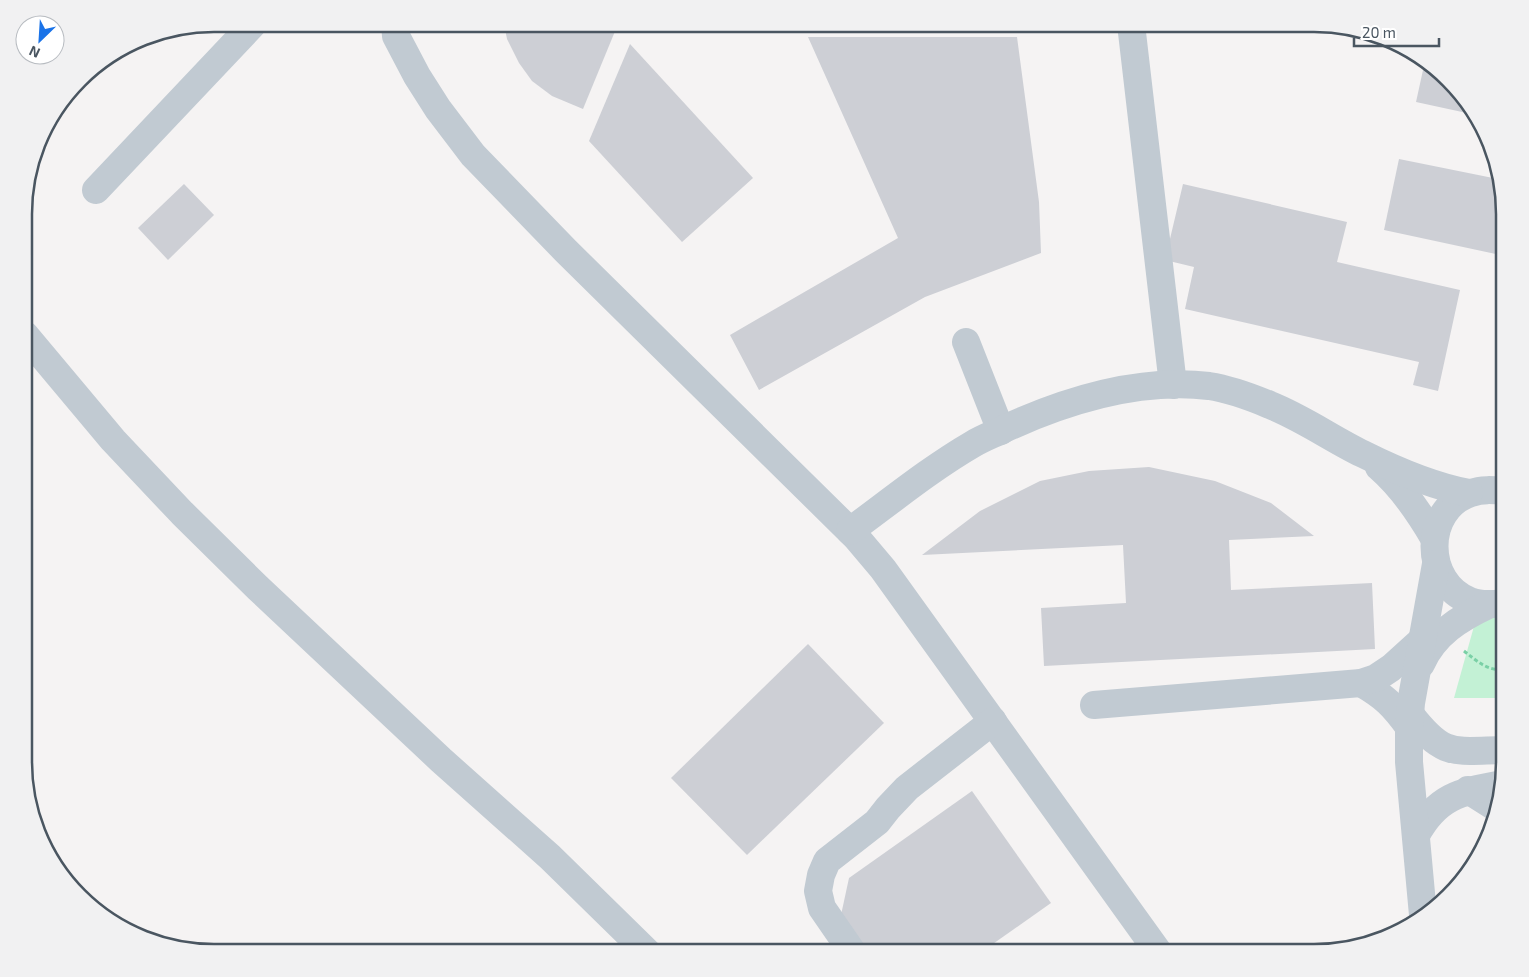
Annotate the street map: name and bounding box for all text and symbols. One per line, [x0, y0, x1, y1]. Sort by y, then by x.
north arrow [15, 15, 65, 65]
scale bar [1354, 15, 1439, 47]
text: 20 m [1362, 23, 1396, 41]
text: N [26, 42, 42, 62]

